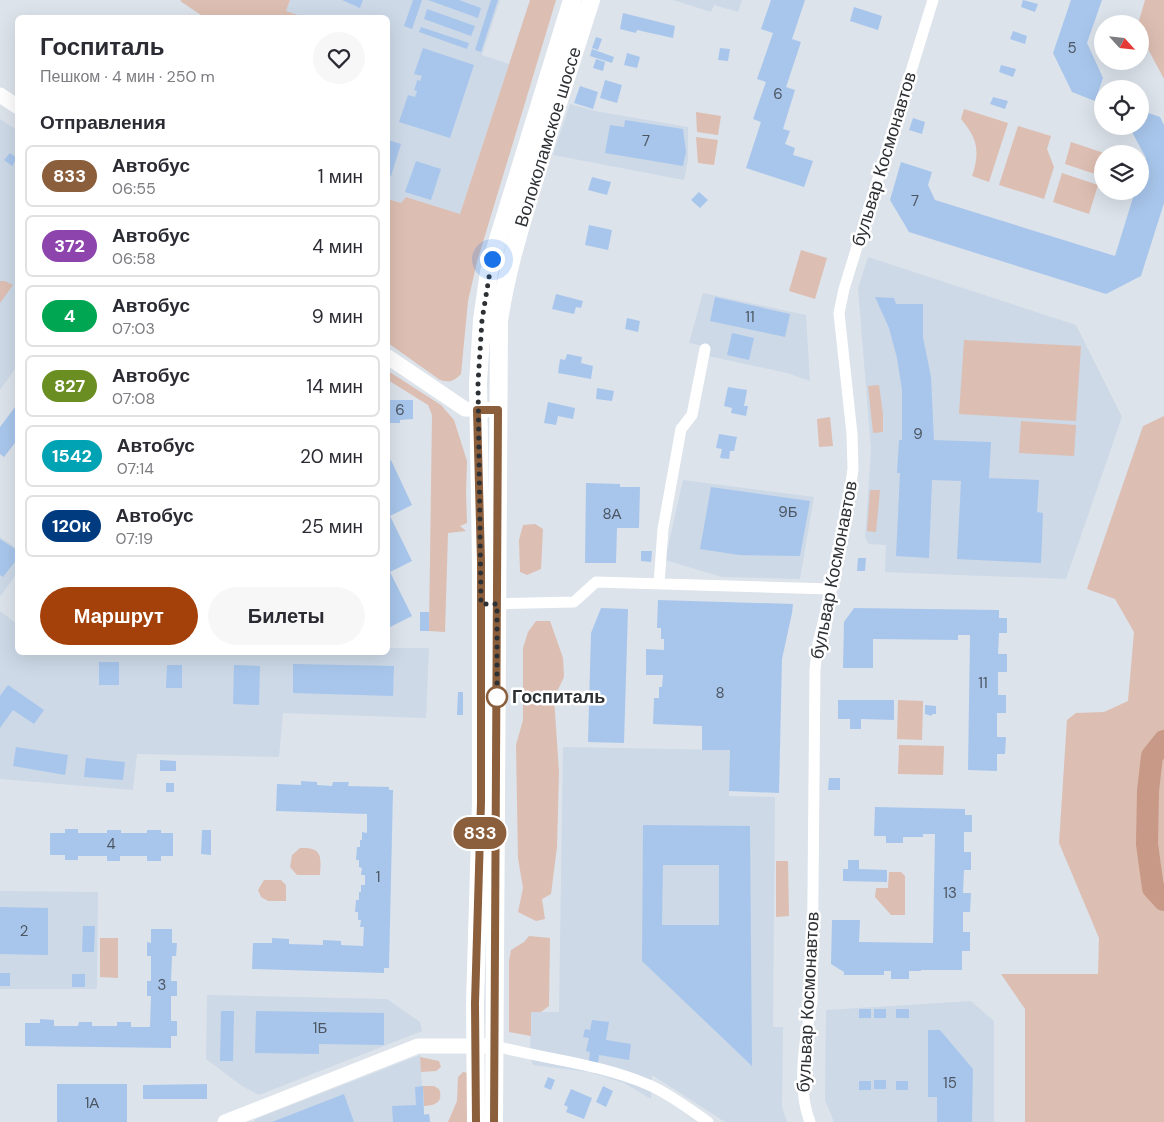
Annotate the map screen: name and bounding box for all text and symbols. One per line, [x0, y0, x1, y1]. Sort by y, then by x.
north arrow [1094, 15, 1149, 70]
map controls [1094, 15, 1149, 200]
text: Госпиталь [40, 31, 164, 62]
button: heart [313, 32, 365, 84]
house number: 5 [1067, 38, 1077, 58]
street label: Волоколамское шоссе [509, 44, 587, 230]
text: Пешком · 4 мин · 250 m [40, 66, 215, 87]
street label: бульвар Космонавтов [846, 69, 922, 249]
button: locate [1094, 80, 1149, 135]
house number: 6 [773, 84, 783, 104]
text: Отправления [40, 110, 166, 135]
house number: 7 [642, 131, 650, 151]
button: layers [1094, 145, 1149, 200]
text: Автобус [112, 153, 190, 178]
text: 833 [53, 164, 86, 188]
text: 1 мин [318, 164, 363, 189]
text: 06:55 [112, 178, 156, 199]
house number: 7 [911, 191, 919, 211]
text: Автобус [112, 223, 190, 248]
text: 372 [54, 234, 85, 258]
text: 4 мин [312, 234, 363, 259]
your location [480, 247, 505, 272]
text: 06:58 [112, 248, 156, 269]
text: Автобус [112, 293, 190, 318]
text: 4 [64, 304, 75, 328]
text: 9 мин [312, 304, 363, 329]
house number: 11 [745, 307, 755, 327]
text: 07:03 [112, 318, 155, 339]
text: Автобус [112, 363, 190, 388]
text: 827 [54, 374, 85, 398]
text: 14 мин [306, 374, 363, 399]
text: 07:08 [112, 388, 155, 409]
house number: 6 [395, 400, 405, 420]
house number: 9 [913, 424, 923, 444]
text: Автобус [117, 433, 195, 458]
text: 1542 [52, 444, 92, 468]
text: 20 мин [300, 444, 363, 469]
text: 07:14 [117, 458, 154, 479]
street label: бульвар Космонавтов [805, 479, 863, 661]
house number: 9Б [778, 502, 798, 522]
text: Автобус [116, 503, 194, 528]
house number: 8А [602, 504, 622, 524]
text: 120к [52, 514, 91, 538]
text: 25 мин [301, 514, 363, 539]
text: 07:19 [116, 528, 153, 549]
button: Маршрут [40, 587, 198, 645]
button: Билеты [208, 587, 365, 645]
house number: 11 [978, 673, 988, 693]
house number: 8 [715, 683, 725, 703]
place label: Госпиталь [512, 685, 605, 709]
marker: Госпиталь [486, 686, 508, 708]
line badge: 833 [451, 817, 509, 849]
text: 833 [463, 821, 497, 845]
house number: 4 [106, 834, 116, 854]
house number: 1 [376, 867, 380, 887]
house number: 13 [943, 883, 957, 903]
street label: бульвар Космонавтов [791, 911, 825, 1093]
house number: 2 [20, 921, 28, 941]
house number: 3 [158, 975, 166, 995]
house number: 1Б [313, 1018, 327, 1038]
house number: 15 [943, 1073, 957, 1093]
house number: 1А [85, 1093, 99, 1113]

